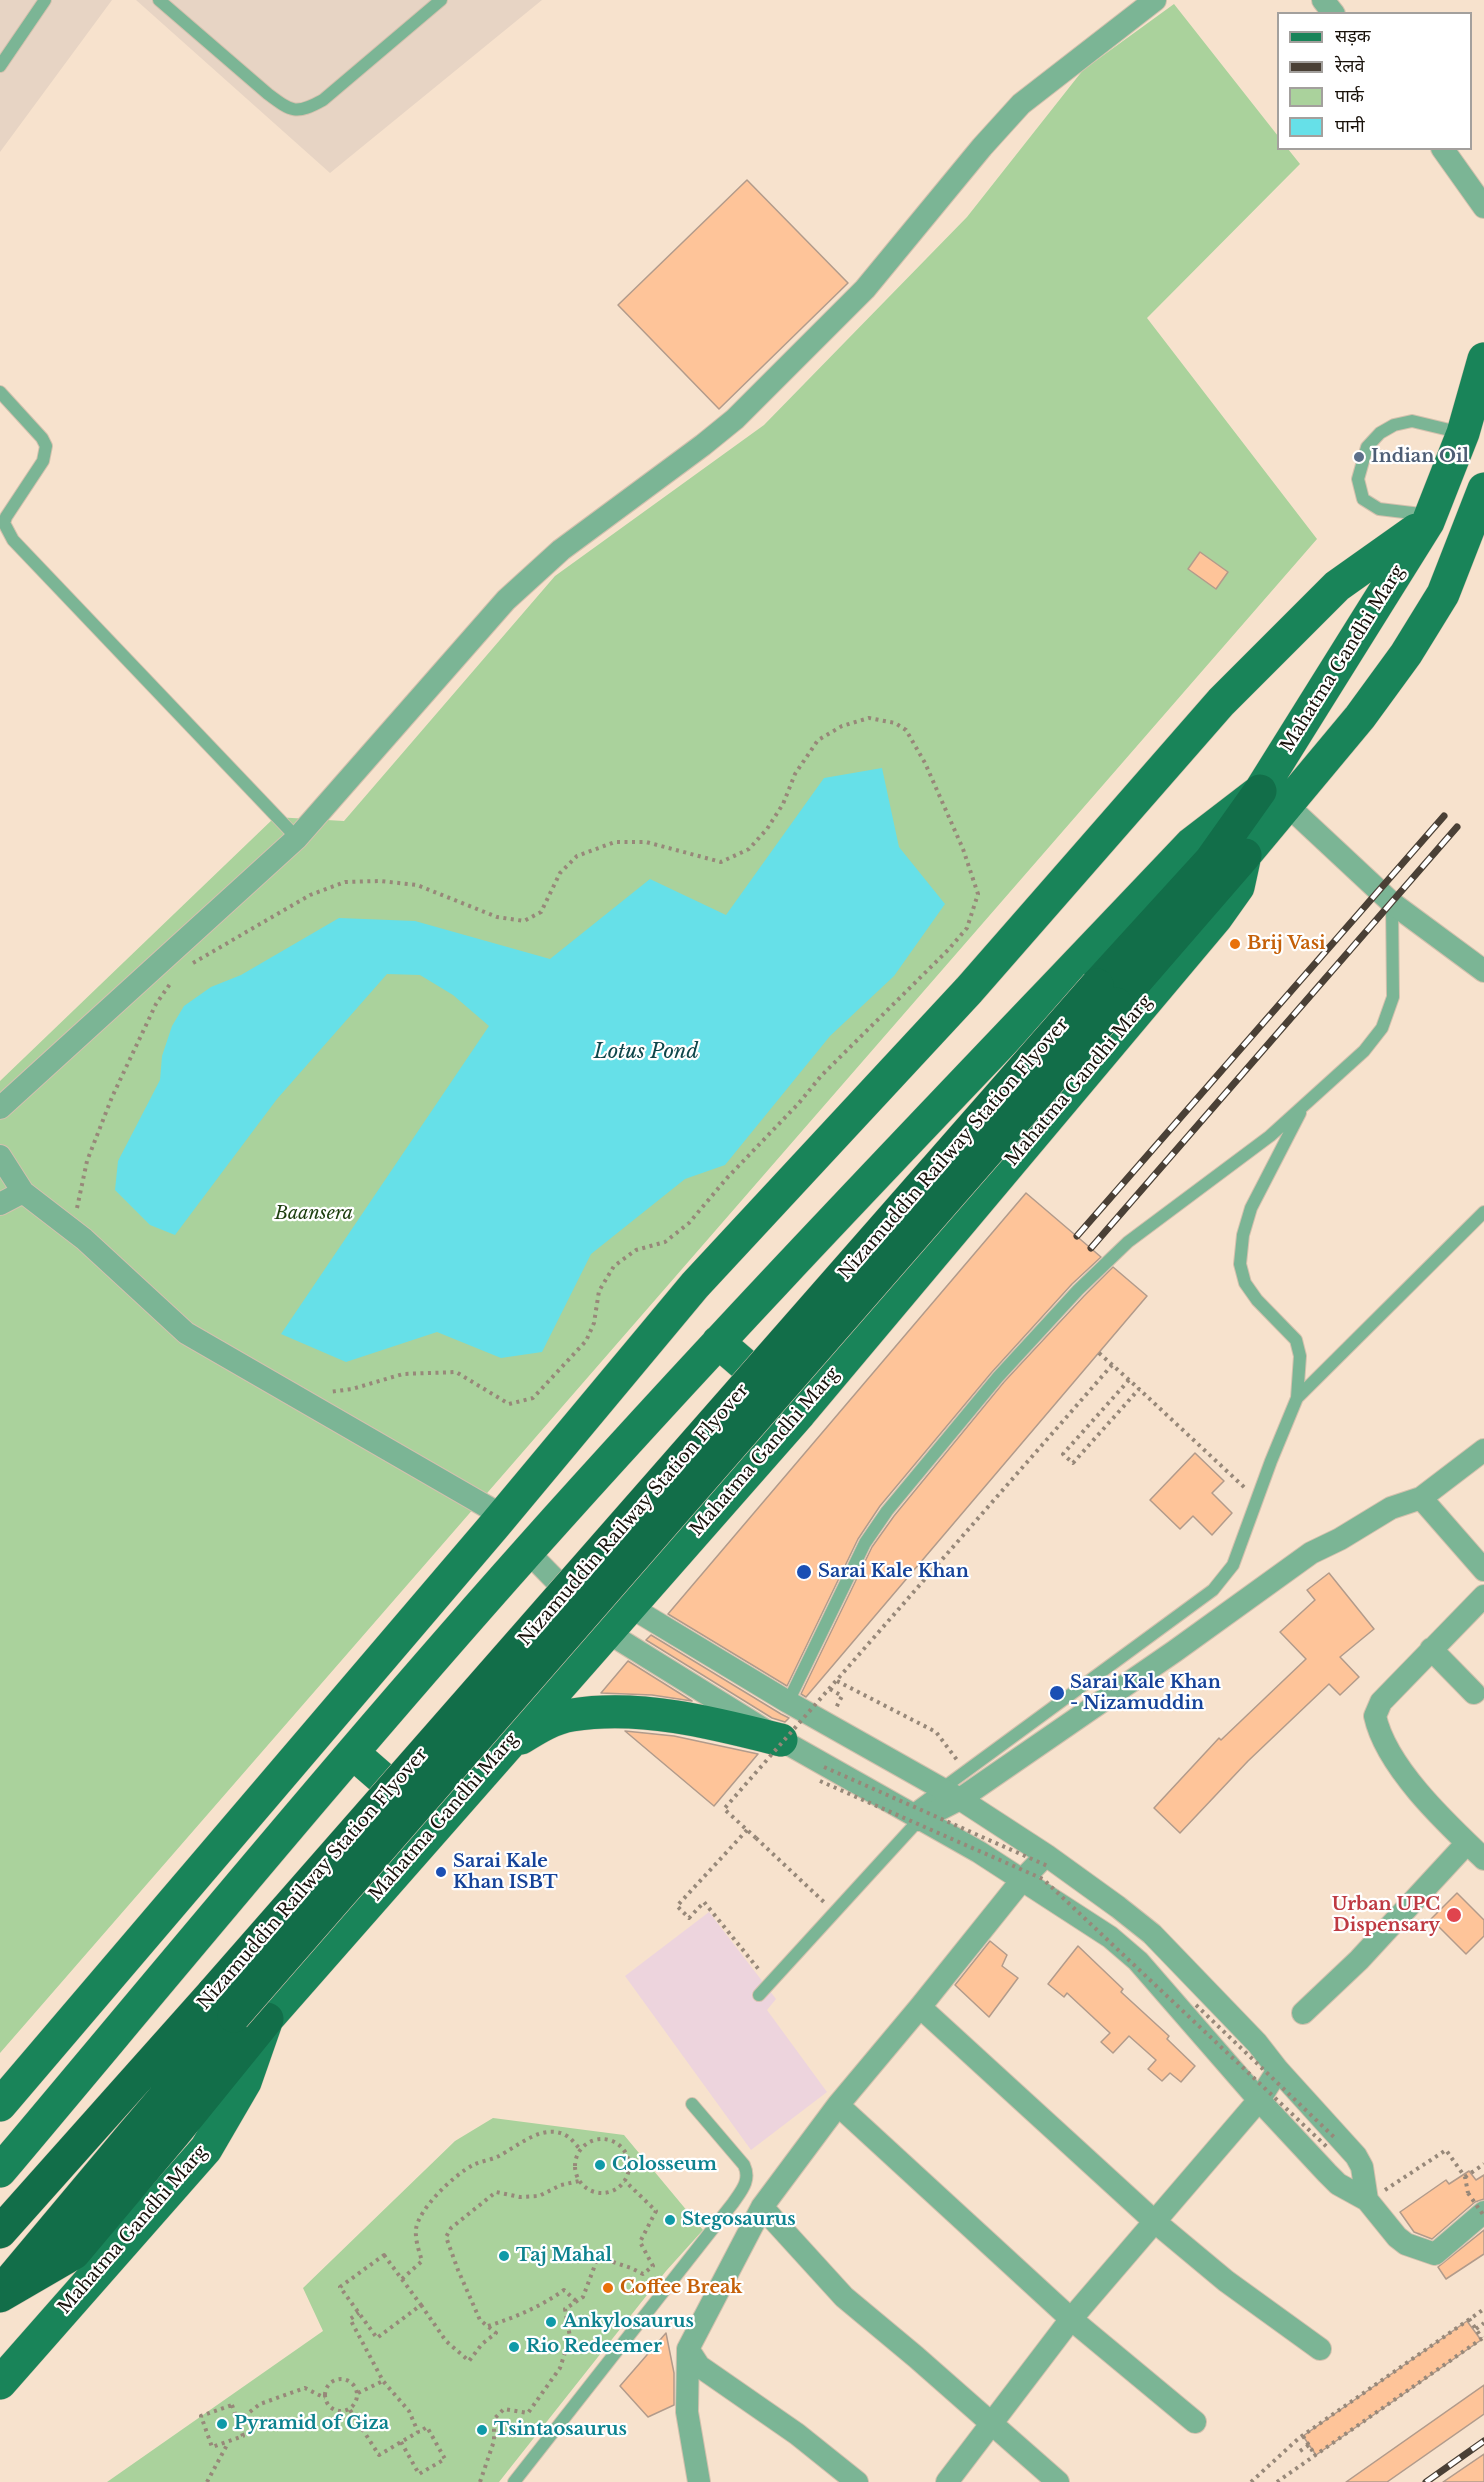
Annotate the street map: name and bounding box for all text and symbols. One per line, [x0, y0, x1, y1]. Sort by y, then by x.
legend [1277, 12, 1472, 150]
text: सड़क [1335, 25, 1371, 47]
text: रेलवे [1335, 55, 1365, 77]
text: पार्क [1335, 85, 1364, 107]
text: पानी [1335, 115, 1365, 137]
place label: Indian Oil [1371, 446, 1469, 468]
marker: Indian Oil [1352, 450, 1366, 464]
street label: Mahatma Gandhi Marg [1277, 562, 1409, 756]
place label: Brij Vasi [1247, 933, 1326, 955]
marker: Brij Vasi [1228, 937, 1242, 951]
street label: Mahatma Gandhi Marg [1001, 991, 1157, 1171]
street label: Nizamuddin Railway Station Flyover [835, 1014, 1073, 1284]
water label: Lotus Pond [594, 1040, 698, 1064]
park label: Baansera [275, 1203, 353, 1225]
street label: Mahatma Gandhi Marg [686, 1363, 844, 1541]
street label: Nizamuddin Railway Station Flyover [515, 1380, 753, 1650]
place label: Sarai Kale Khan [818, 1561, 969, 1583]
marker: Sarai Kale Khan [795, 1563, 813, 1581]
place label: Sarai Kale Khan - Nizamuddin [1070, 1672, 1221, 1714]
marker: Sarai Kale Khan - Nizamuddin [1048, 1684, 1066, 1702]
street label: Mahatma Gandhi Marg [365, 1728, 523, 1906]
street label: Nizamuddin Railway Station Flyover [194, 1744, 432, 2014]
place label: Sarai Kale Khan ISBT [453, 1851, 558, 1894]
marker: Sarai Kale Khan ISBT [434, 1865, 448, 1879]
place label: Urban UPC Dispensary [1332, 1894, 1440, 1936]
marker: Urban UPC Dispensary [1445, 1906, 1463, 1924]
street label: Mahatma Gandhi Marg [54, 2141, 212, 2319]
place label: Colosseum [612, 2154, 717, 2176]
marker: Colosseum [593, 2158, 607, 2172]
place label: Stegosaurus [682, 2209, 796, 2231]
marker: Stegosaurus [663, 2213, 677, 2227]
place label: Taj Mahal [516, 2245, 612, 2267]
marker: Taj Mahal [497, 2249, 511, 2263]
place label: Coffee Break [620, 2277, 742, 2299]
marker: Coffee Break [601, 2281, 615, 2295]
place label: Ankylosaurus [563, 2311, 694, 2333]
marker: Ankylosaurus [544, 2315, 558, 2329]
place label: Rio Redeemer [526, 2336, 662, 2358]
marker: Rio Redeemer [507, 2340, 521, 2354]
place label: Pyramid of Giza [234, 2413, 389, 2435]
marker: Pyramid of Giza [215, 2417, 229, 2431]
place label: Tsintaosaurus [494, 2419, 627, 2441]
marker: Tsintaosaurus [475, 2423, 489, 2437]

